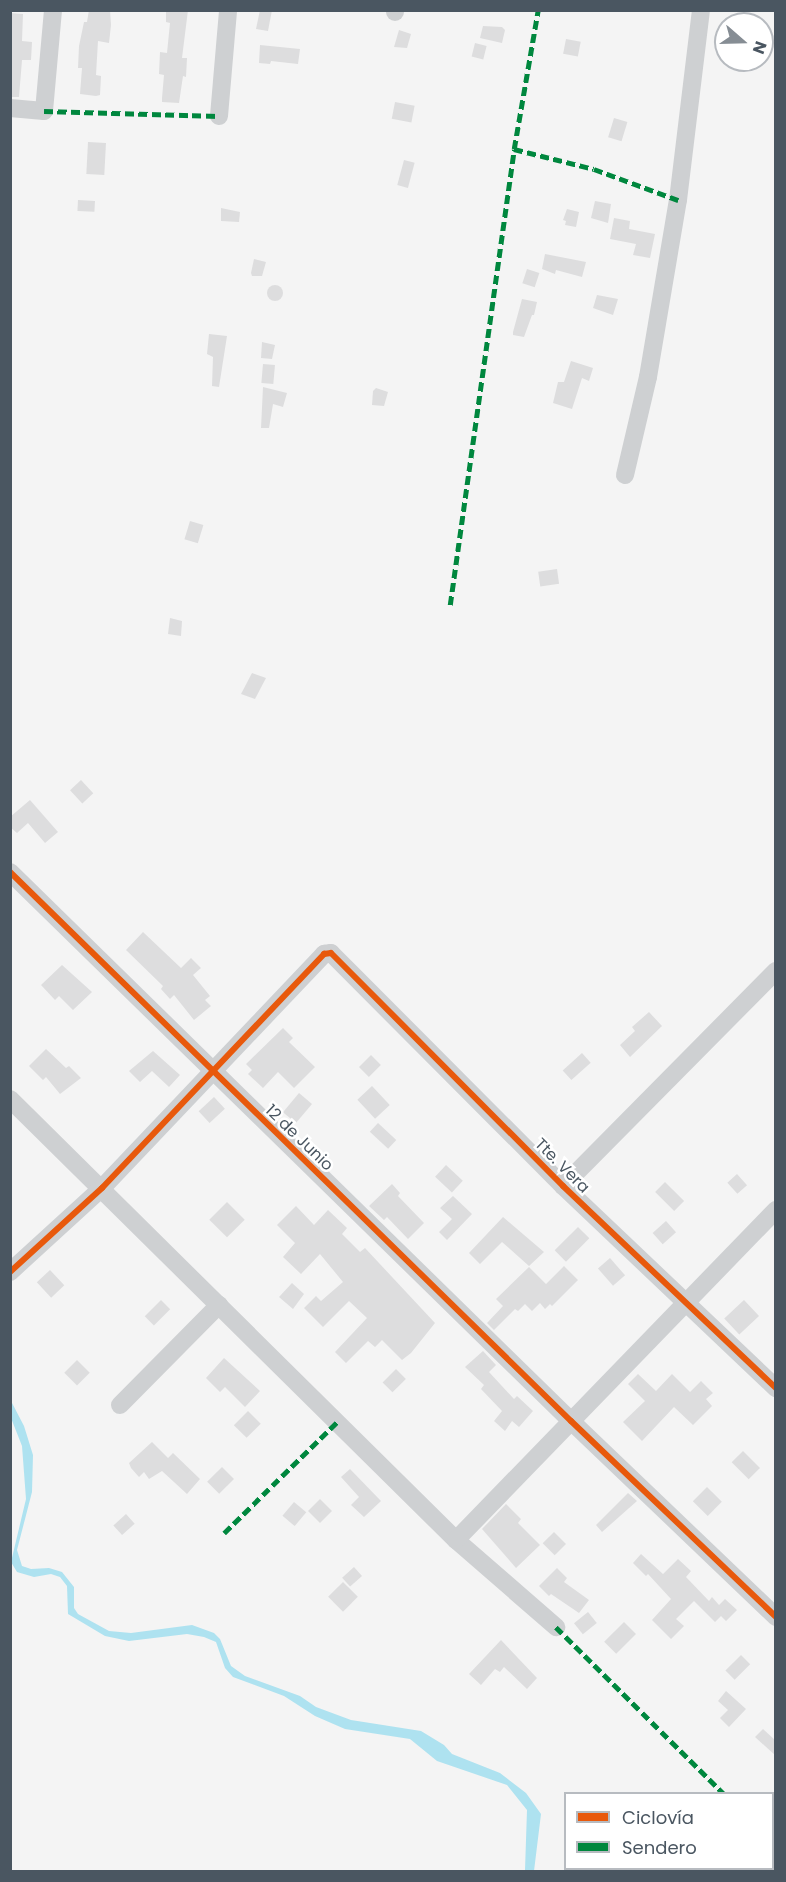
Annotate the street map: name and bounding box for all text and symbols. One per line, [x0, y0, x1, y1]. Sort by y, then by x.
north arrow [714, 12, 774, 72]
text: N [747, 38, 772, 57]
street label: 12 de Junio [261, 1101, 337, 1175]
street label: Tte. Vera [531, 1135, 593, 1197]
legend [564, 1792, 774, 1870]
text: Ciclovía [622, 1805, 694, 1830]
text: Sendero [622, 1835, 697, 1860]

